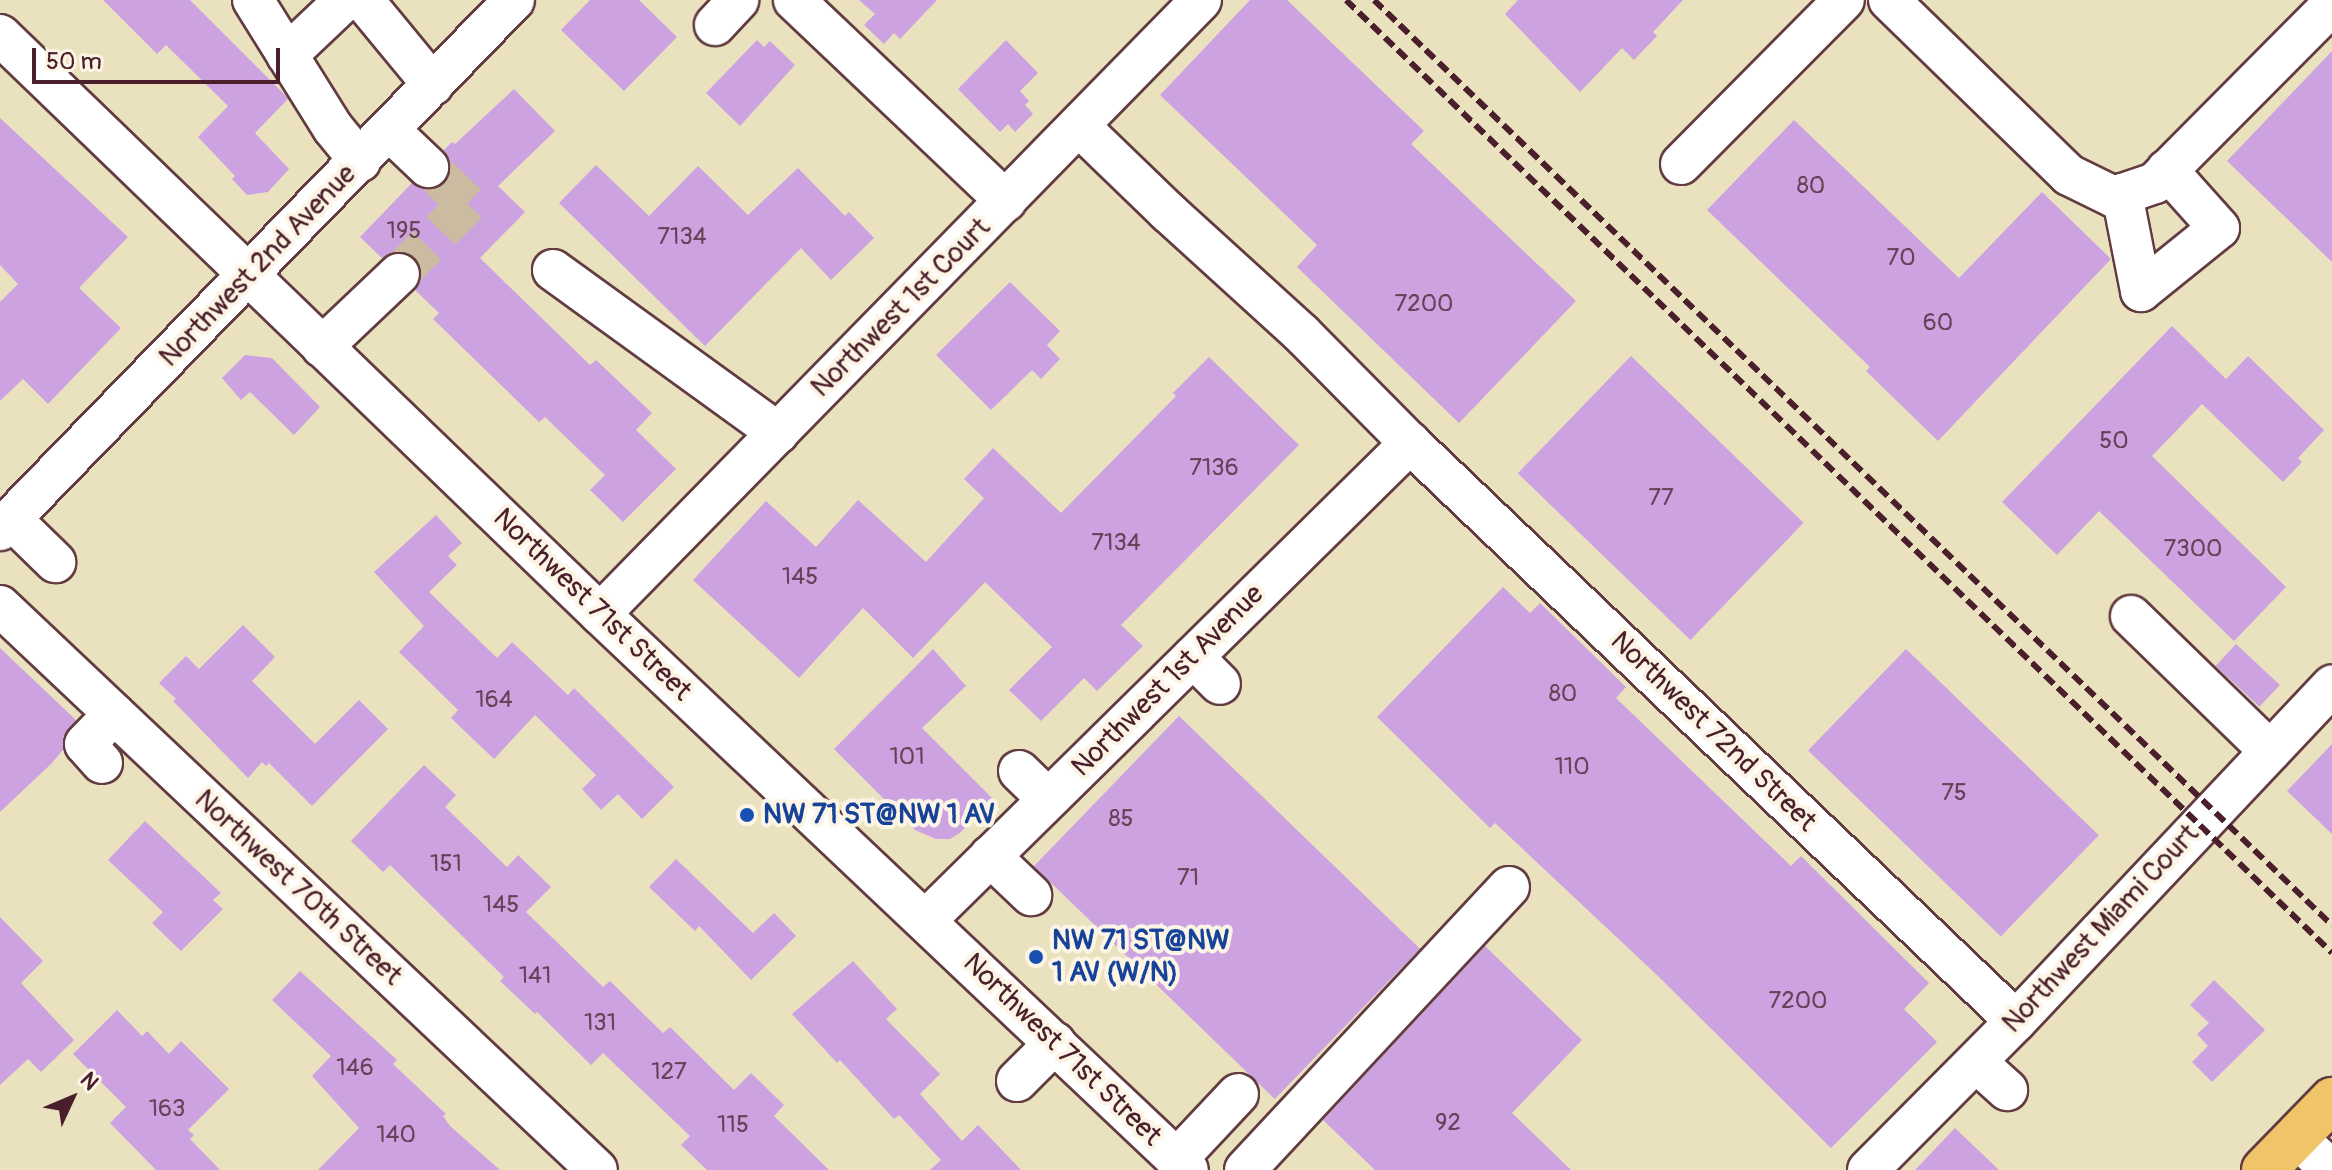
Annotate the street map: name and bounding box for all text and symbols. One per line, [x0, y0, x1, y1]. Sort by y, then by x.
scale bar [36, 32, 284, 82]
text: 50 m [46, 47, 102, 76]
street label: Northwest 2nd Avenue [153, 158, 363, 374]
house number: 80 [1797, 172, 1825, 200]
street label: Northwest 1st Court [804, 211, 998, 405]
house number: 195 [387, 217, 421, 245]
house number: 7134 [657, 223, 707, 251]
house number: 70 [1886, 244, 1916, 272]
house number: 7200 [1395, 290, 1453, 318]
house number: 60 [1923, 309, 1953, 337]
house number: 50 [2099, 427, 2129, 455]
house number: 7136 [1189, 454, 1239, 482]
house number: 77 [1648, 484, 1674, 512]
street label: Northwest 71st Street [486, 502, 698, 708]
house number: 7134 [1091, 529, 1141, 557]
house number: 7300 [2164, 535, 2222, 563]
house number: 145 [782, 563, 818, 591]
street label: Northwest 1st Avenue [1065, 578, 1271, 784]
street label: Northwest 72nd Street [1603, 625, 1823, 839]
house number: 80 [1549, 680, 1577, 708]
house number: 164 [475, 686, 513, 714]
house number: 101 [889, 743, 925, 771]
house number: 110 [1554, 753, 1590, 781]
house number: 75 [1941, 779, 1967, 807]
street label: Northwest 70th Street [187, 783, 409, 993]
place label: NW 71 ST@NW 1 AV [763, 798, 995, 832]
house number: 85 [1108, 805, 1134, 833]
marker: NW 71 ST@NW 1 AV [738, 806, 756, 824]
street label: Northwest Miami Court [1996, 818, 2206, 1040]
house number: 151 [430, 850, 462, 878]
house number: 71 [1177, 864, 1199, 892]
house number: 145 [483, 891, 519, 919]
place label: NW 71 ST@NW 1 AV (W/N) [1052, 924, 1230, 990]
street label: Northwest 71st Street [956, 947, 1168, 1153]
marker: NW 71 ST@NW 1 AV (W/N) [1027, 948, 1045, 966]
house number: 141 [519, 962, 551, 990]
house number: 7200 [1769, 987, 1827, 1015]
house number: 131 [584, 1009, 616, 1037]
house number: 146 [336, 1054, 374, 1082]
north arrow [32, 1058, 112, 1138]
house number: 127 [651, 1058, 687, 1086]
text: N [74, 1066, 105, 1096]
house number: 163 [149, 1095, 185, 1123]
house number: 92 [1435, 1109, 1461, 1137]
house number: 115 [717, 1111, 749, 1139]
house number: 140 [376, 1121, 416, 1149]

